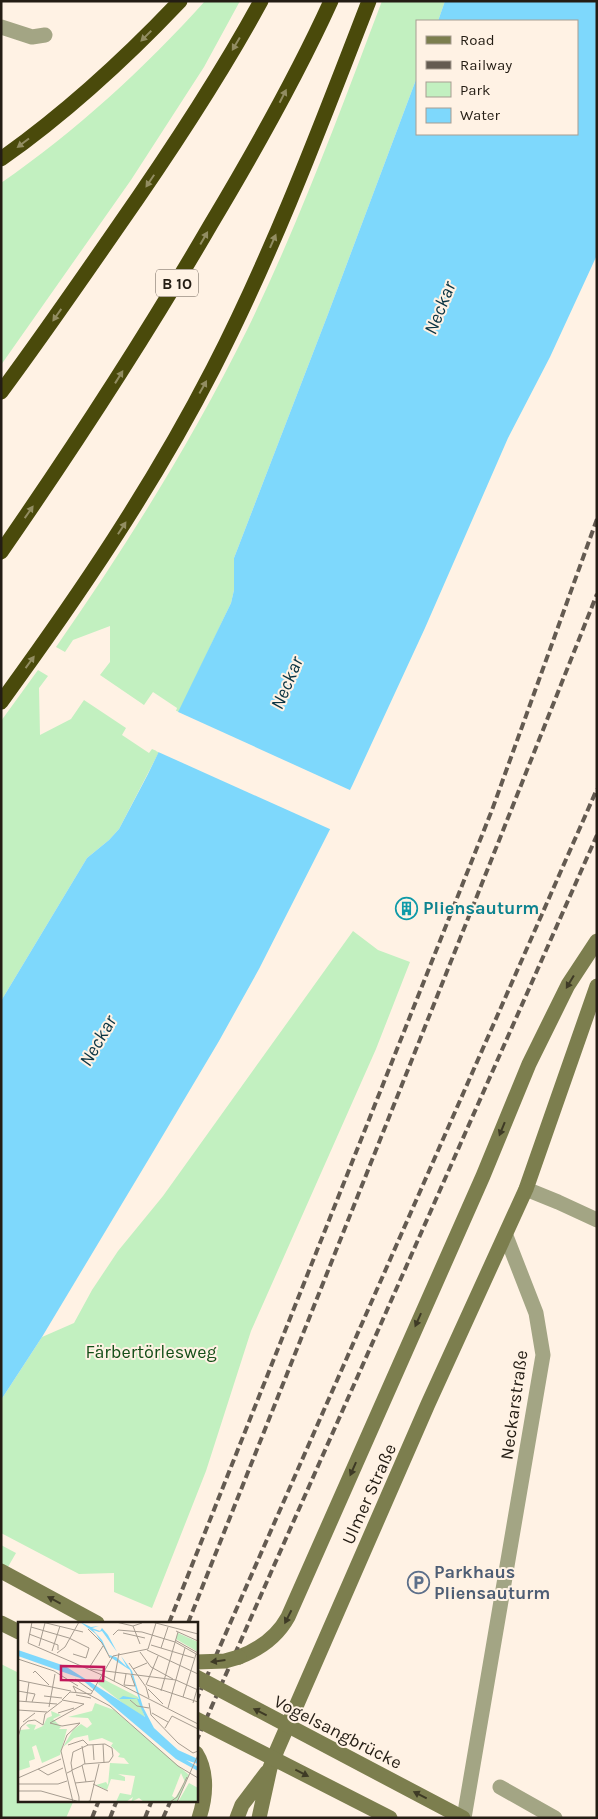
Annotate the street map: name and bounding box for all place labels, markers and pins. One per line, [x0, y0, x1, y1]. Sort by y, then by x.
building icon: Pliensauturm [395, 896, 419, 920]
place label: Pliensauturm [423, 897, 539, 919]
place label: Parkhaus Pliensauturm [434, 1561, 550, 1604]
parking icon: Parkhaus Pliensauturm [406, 1570, 430, 1594]

